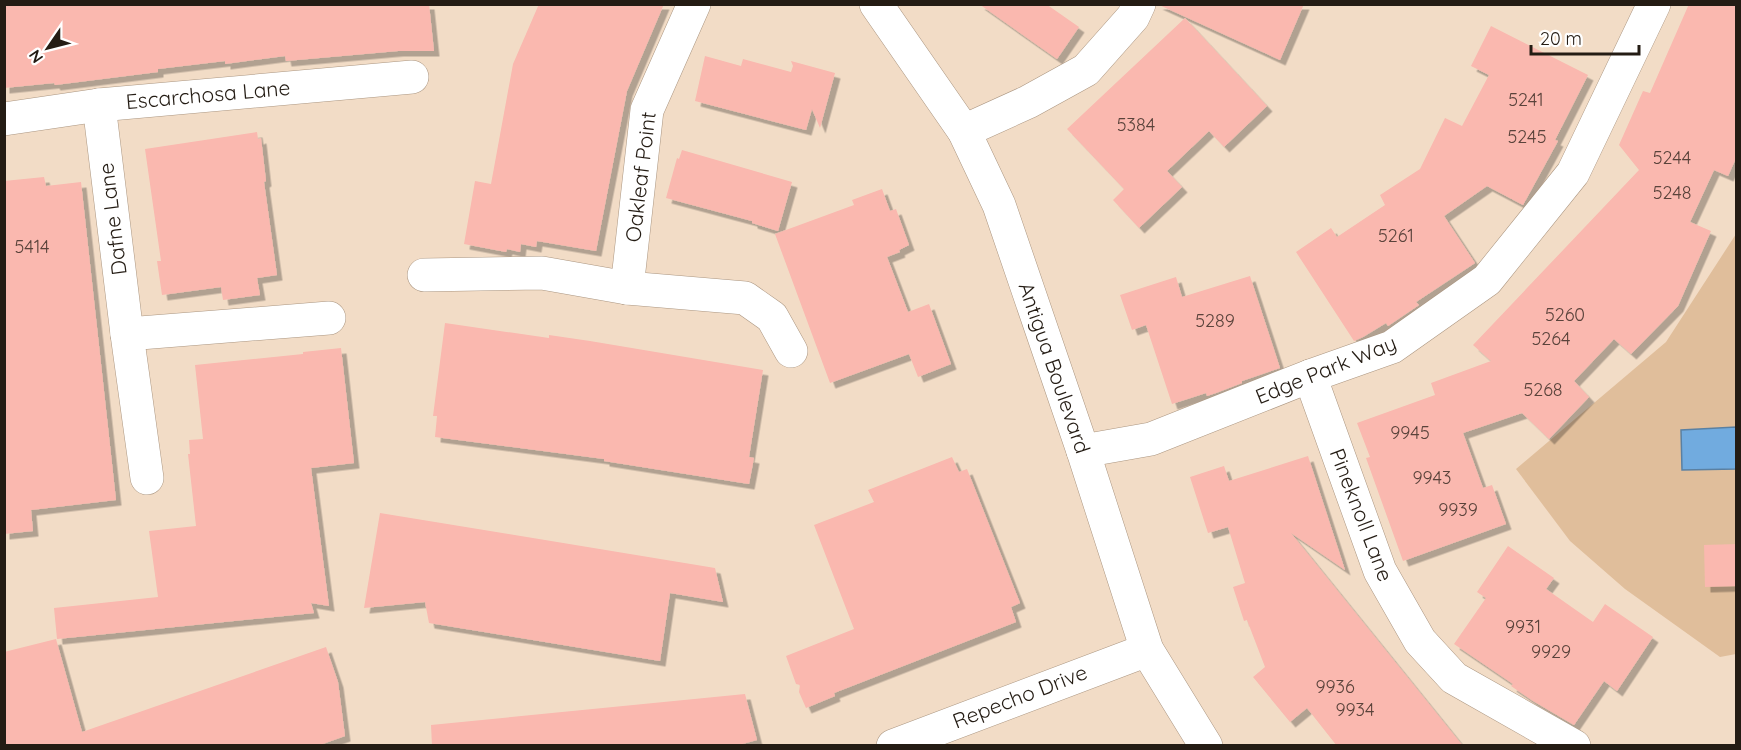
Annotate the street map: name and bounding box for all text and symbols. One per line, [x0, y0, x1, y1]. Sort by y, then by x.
north arrow [18, 18, 78, 78]
scale bar [1531, 18, 1639, 56]
text: 20 m [1540, 27, 1582, 50]
text: N [24, 46, 47, 67]
street label: Escarchosa Lane [125, 74, 291, 114]
house number: 5241 [1508, 88, 1544, 111]
street label: Oakleaf Point [619, 110, 661, 244]
house number: 5384 [1117, 113, 1155, 136]
house number: 5245 [1508, 125, 1546, 148]
house number: 5244 [1653, 146, 1691, 169]
street label: Dafne Lane [92, 161, 132, 277]
house number: 5248 [1653, 181, 1691, 204]
house number: 5261 [1378, 224, 1414, 247]
house number: 5414 [14, 235, 50, 258]
street label: Antigua Boulevard [1013, 279, 1096, 457]
house number: 5260 [1545, 303, 1585, 326]
house number: 5289 [1195, 309, 1235, 332]
house number: 5264 [1531, 327, 1571, 350]
street label: Edge Park Way [1251, 329, 1400, 409]
house number: 5268 [1523, 378, 1563, 401]
house number: 9945 [1390, 421, 1430, 444]
street label: Pineknoll Lane [1325, 444, 1399, 585]
house number: 9943 [1412, 466, 1452, 489]
house number: 9939 [1438, 498, 1478, 521]
house number: 9931 [1505, 615, 1541, 638]
house number: 9929 [1531, 640, 1571, 663]
street label: Repecho Drive [949, 658, 1091, 734]
house number: 9936 [1315, 675, 1355, 698]
house number: 9934 [1335, 698, 1375, 721]

